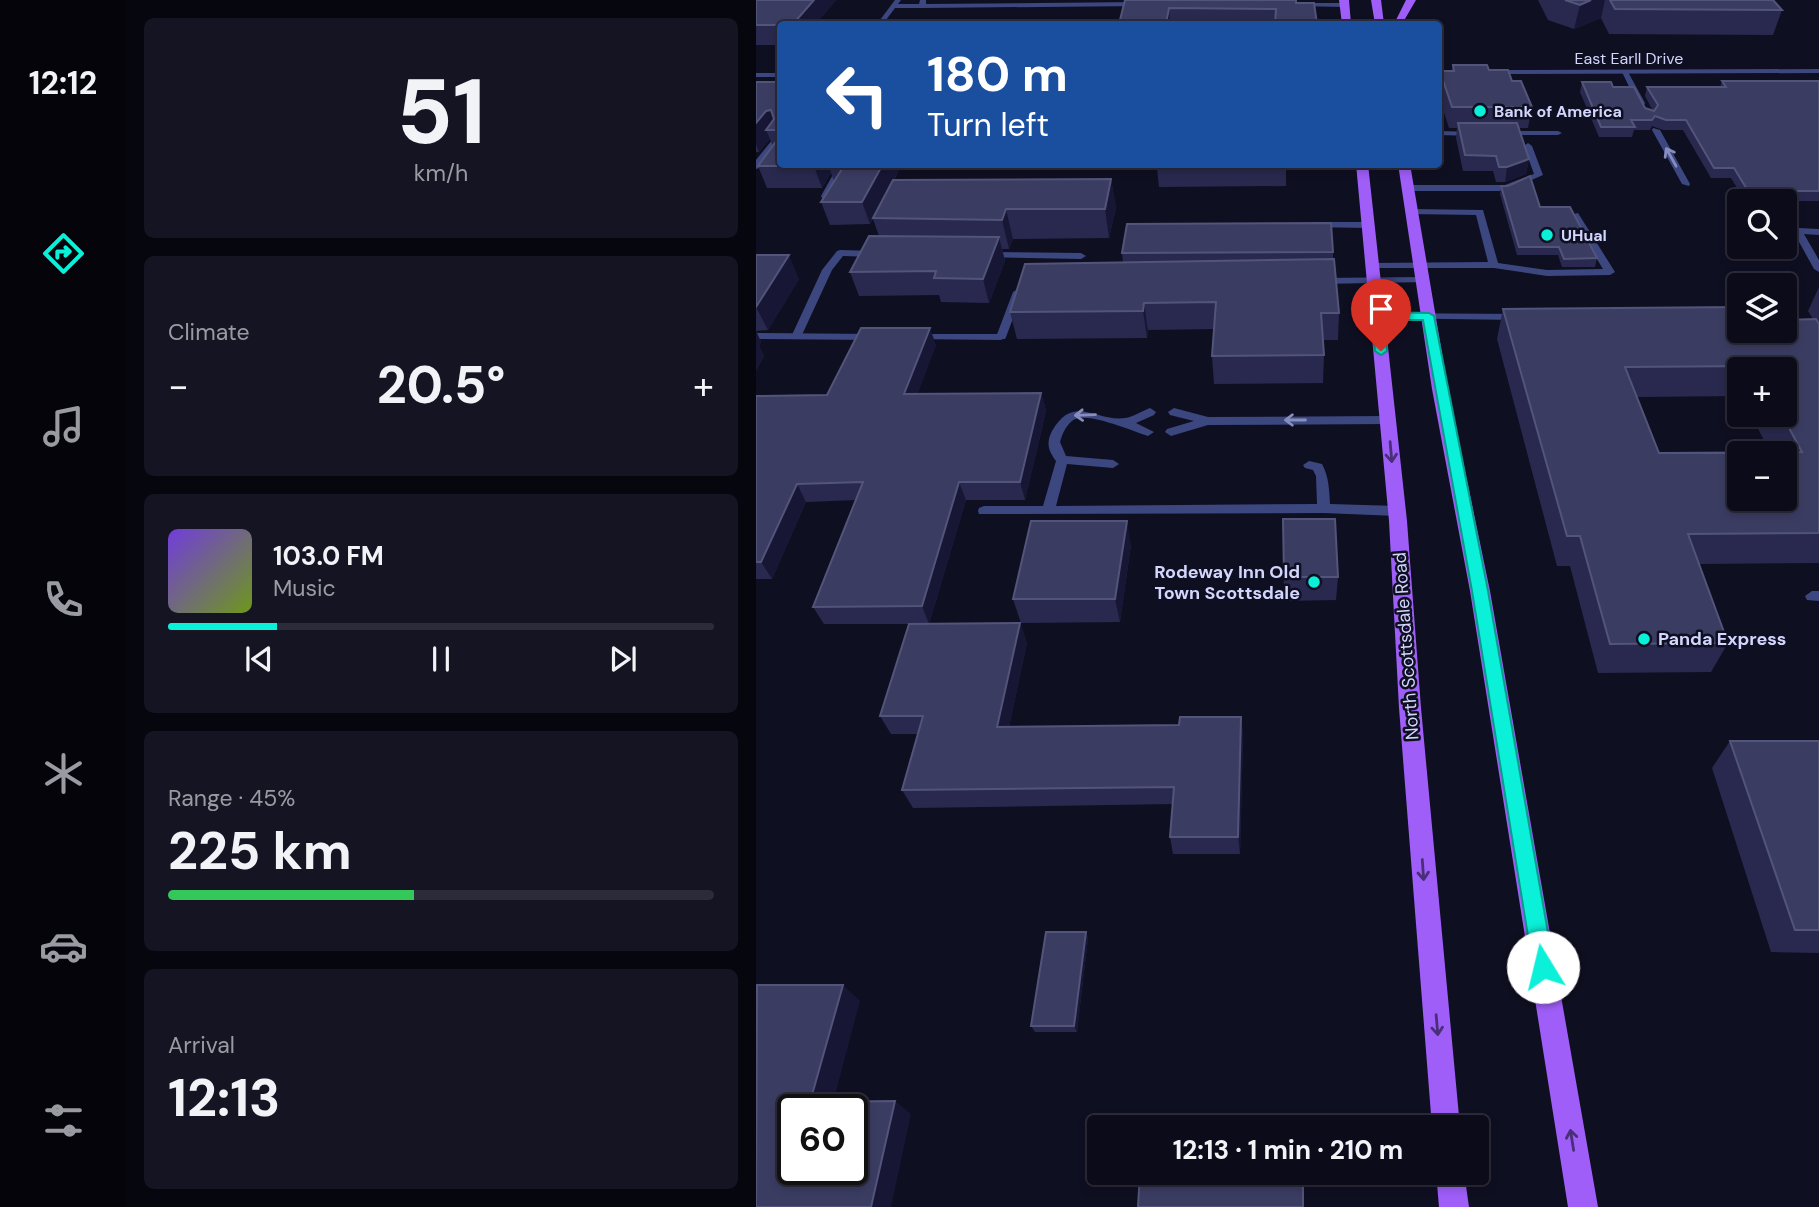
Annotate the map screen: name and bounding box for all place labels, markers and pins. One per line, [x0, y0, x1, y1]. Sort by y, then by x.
place label: Bank of America [1494, 101, 1622, 122]
marker: Bank of America [1472, 103, 1488, 119]
place label: UHual [1561, 225, 1607, 246]
marker: UHual [1539, 227, 1555, 243]
pin [1351, 279, 1411, 351]
place label: Rodeway Inn Old Town Scottsdale [1154, 560, 1300, 605]
marker: Rodeway Inn Old Town Scottsdale [1306, 574, 1322, 590]
place label: Panda Express [1658, 627, 1786, 651]
marker: Panda Express [1636, 631, 1652, 647]

